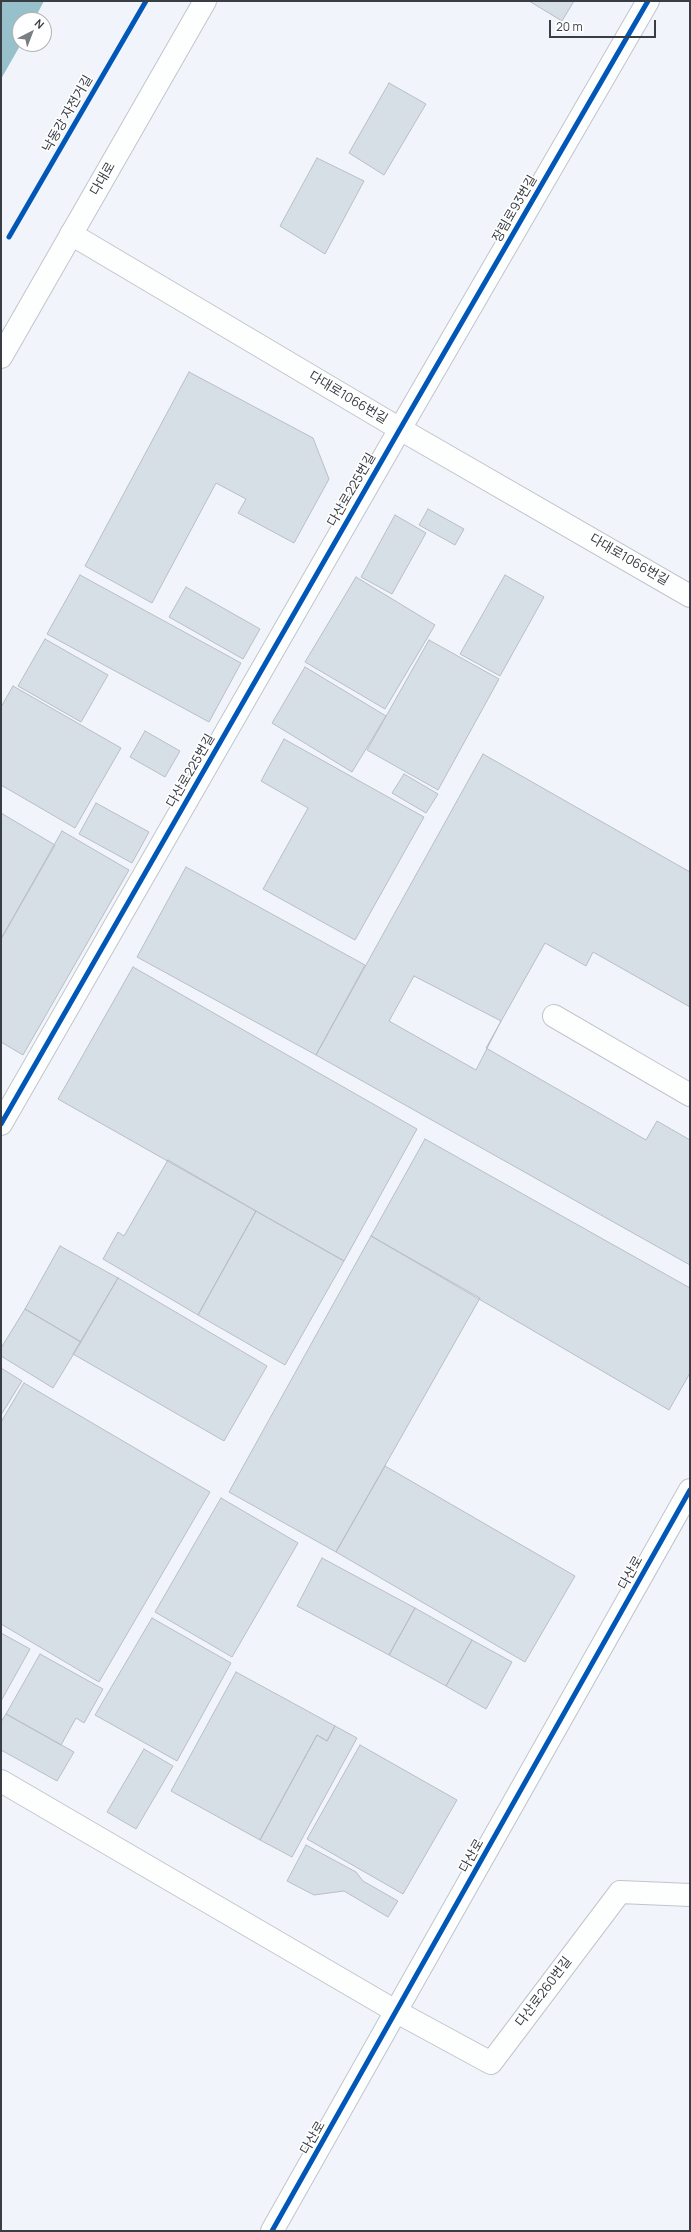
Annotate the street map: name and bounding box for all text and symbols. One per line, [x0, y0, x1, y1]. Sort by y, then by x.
north arrow [12, 12, 52, 52]
scale bar [551, 12, 658, 38]
text: N [32, 15, 48, 32]
text: 20 m [556, 18, 583, 35]
street label: 낙동강 자전거길 [40, 73, 96, 155]
street label: 다대로 [87, 160, 119, 198]
street label: 장림로93번길 [489, 173, 541, 245]
street label: 다대로1066번길 [306, 368, 390, 428]
street label: 다산로225번길 [325, 451, 379, 529]
street label: 다대로1066번길 [587, 531, 671, 589]
street label: 다산로225번길 [164, 732, 218, 810]
street label: 다산로 [615, 1554, 647, 1592]
street label: 다산로 [456, 1837, 488, 1875]
street label: 다산로260번길 [513, 1954, 575, 2030]
street label: 다산로 [297, 2119, 329, 2157]

